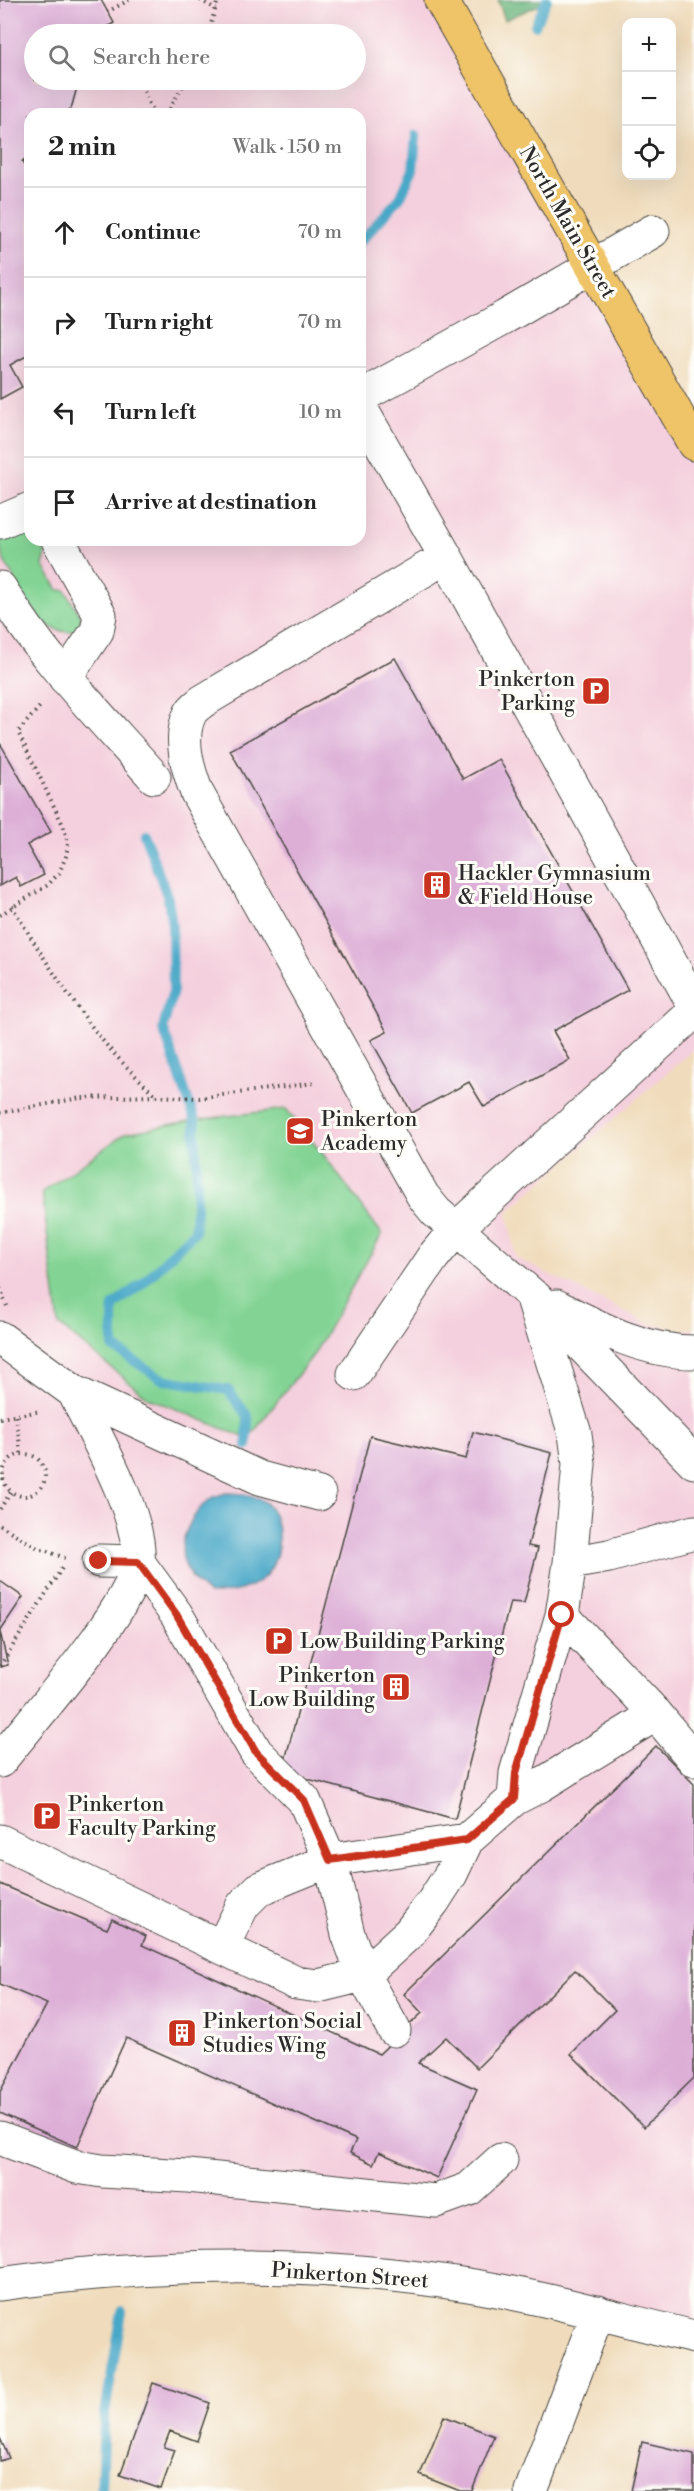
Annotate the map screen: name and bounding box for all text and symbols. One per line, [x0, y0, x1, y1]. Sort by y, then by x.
map controls [622, 18, 676, 180]
button: + [622, 18, 676, 72]
search box [24, 24, 366, 90]
icon: search [45, 41, 78, 74]
text: Search here [93, 44, 210, 71]
button: − [622, 72, 676, 126]
button: locate [622, 126, 676, 180]
text: 2 min [48, 131, 116, 163]
text: Walk · 150 m [233, 135, 342, 160]
street label: North Main Street [513, 142, 622, 304]
icon: ahead [48, 216, 81, 249]
text: Continue [105, 219, 201, 246]
text: 70 m [298, 220, 342, 245]
icon: right [48, 306, 81, 339]
text: Turn right [105, 309, 213, 336]
text: 70 m [298, 310, 342, 335]
icon: left [48, 396, 81, 429]
text: Turn left [105, 399, 196, 426]
text: 10 m [299, 400, 342, 425]
icon: arrive [48, 486, 81, 519]
text: Arrive at destination [105, 489, 317, 516]
place label: Pinkerton Parking [479, 667, 575, 717]
parking icon: Pinkerton Parking [580, 675, 612, 707]
place label: Hackler Gymnasium & Field House [458, 861, 651, 911]
building icon: Hackler Gymnasium & Field House [421, 869, 453, 901]
place label: Pinkerton Academy [320, 1107, 418, 1157]
school or university icon: Pinkerton Academy [284, 1115, 316, 1147]
route end [85, 1547, 111, 1573]
route start [548, 1601, 574, 1627]
parking icon: Low Building Parking [263, 1625, 295, 1657]
place label: Low Building Parking [300, 1629, 505, 1655]
place label: Pinkerton Low Building [249, 1663, 375, 1713]
building icon: Pinkerton Low Building [380, 1671, 412, 1703]
place label: Pinkerton Faculty Parking [68, 1792, 216, 1842]
parking icon: Pinkerton Faculty Parking [31, 1800, 63, 1832]
place label: Pinkerton Social Studies Wing [203, 2009, 362, 2059]
building icon: Pinkerton Social Studies Wing [166, 2017, 198, 2049]
street label: Pinkerton Street [270, 2258, 430, 2295]

